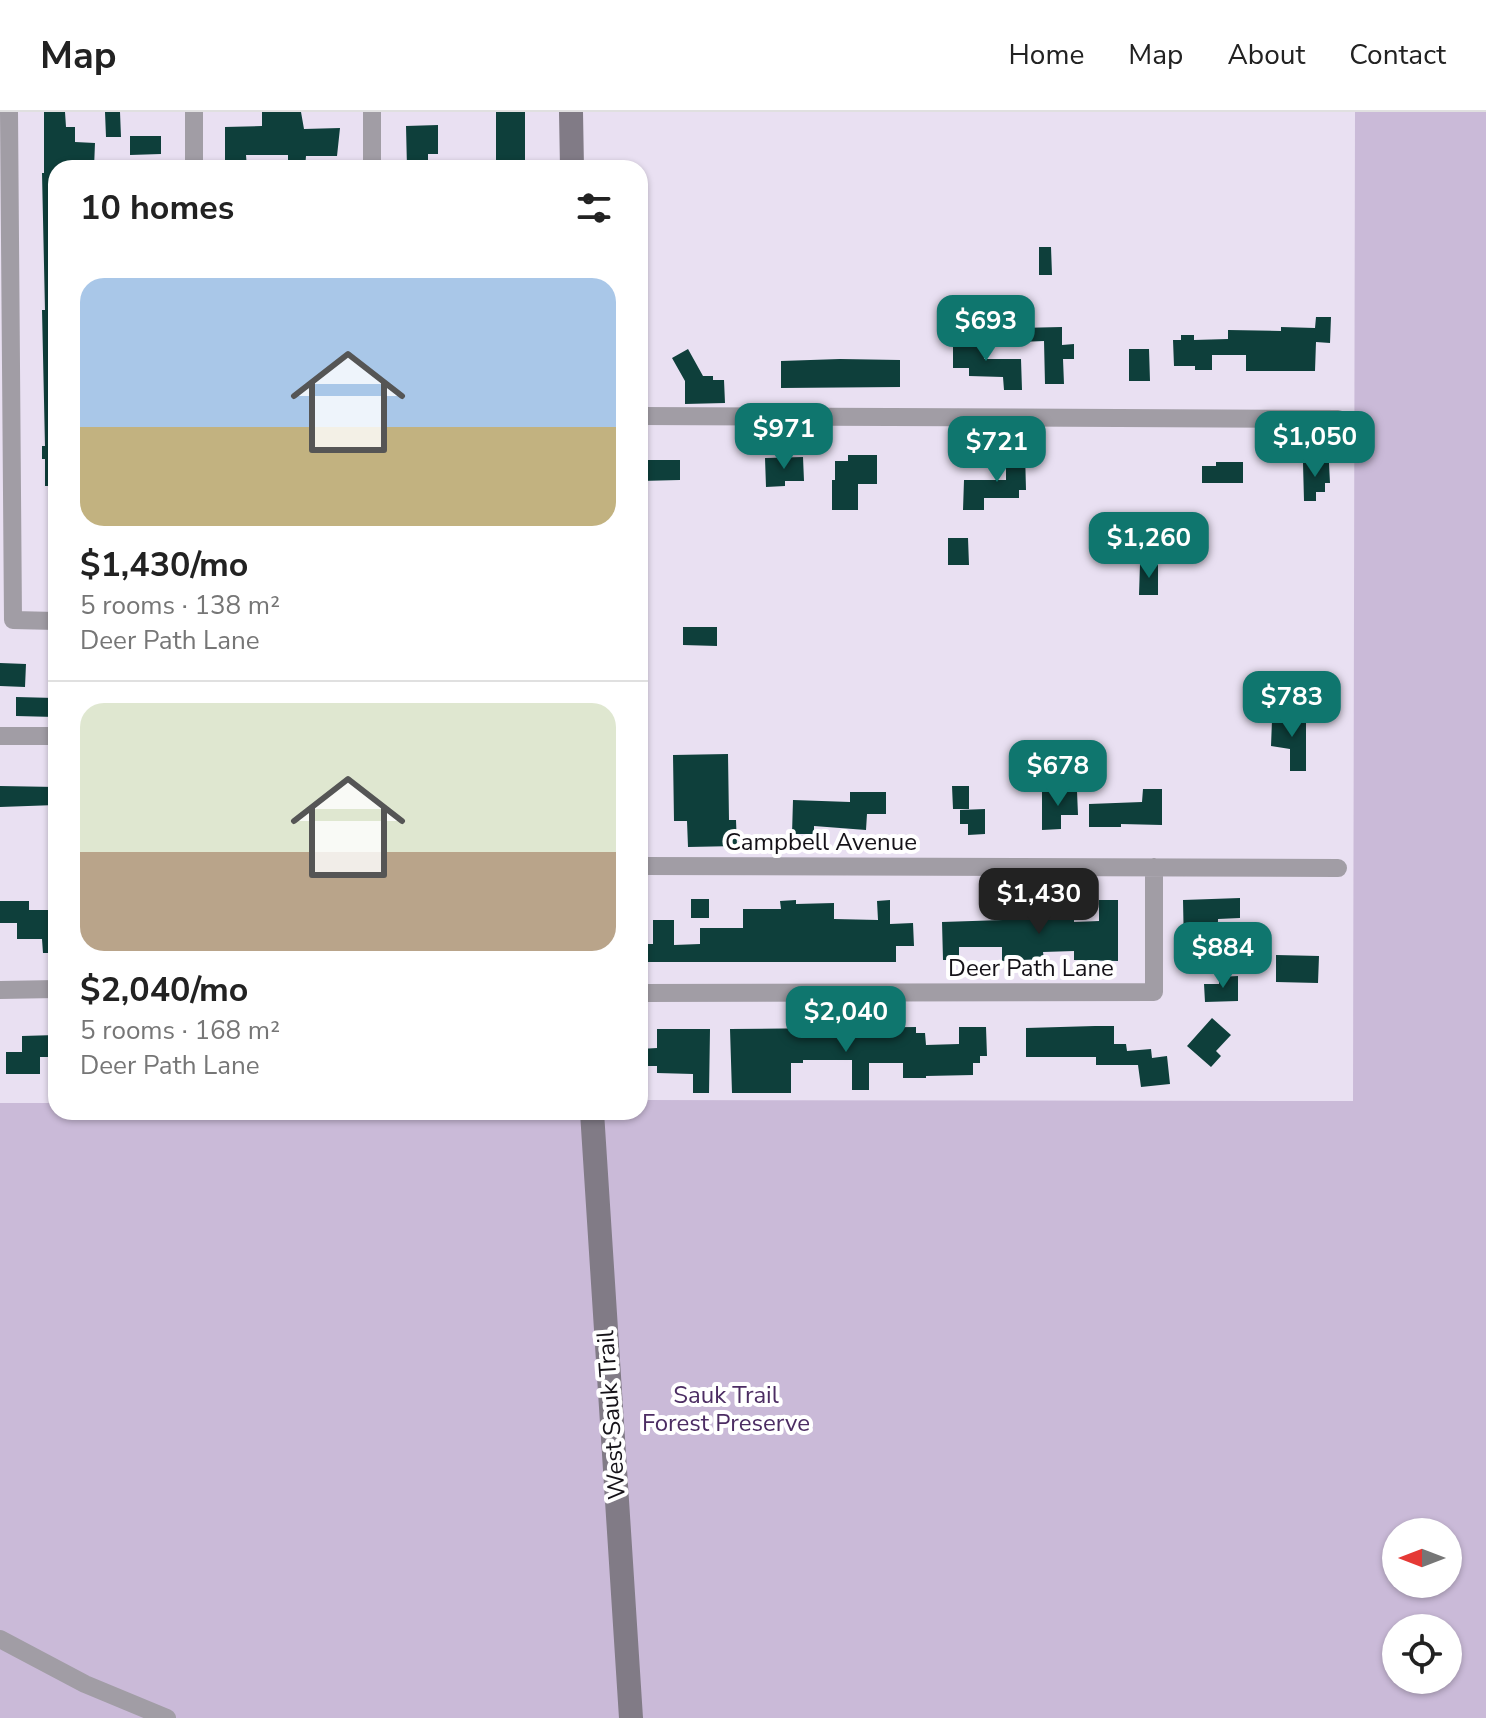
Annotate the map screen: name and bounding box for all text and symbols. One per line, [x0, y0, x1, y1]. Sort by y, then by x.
text: Map [40, 30, 117, 81]
text: Home [1009, 36, 1084, 74]
text: Map [1128, 36, 1183, 74]
text: About [1227, 36, 1305, 74]
text: Contact [1349, 36, 1446, 74]
text: 10 homes [80, 185, 234, 231]
icon: filters [572, 186, 616, 230]
pin: $693 [939, 295, 1033, 363]
text: $693 [955, 303, 1017, 338]
icon: home [276, 330, 420, 474]
pin: $971 [737, 403, 831, 471]
text: $971 [753, 411, 815, 446]
pin: $1,050 [1250, 411, 1380, 479]
pin: $721 [950, 416, 1044, 484]
text: $1,050 [1273, 419, 1357, 454]
text: $721 [966, 424, 1028, 459]
pin: $1,260 [1084, 512, 1214, 580]
text: $1,260 [1107, 520, 1191, 555]
text: $1,430/mo [80, 542, 248, 588]
text: 5 rooms · 138 m² [80, 588, 280, 623]
text: Deer Path Lane [80, 623, 260, 658]
pin: $783 [1245, 671, 1339, 739]
text: $783 [1261, 679, 1323, 714]
pin: $678 [1011, 740, 1105, 808]
text: $678 [1027, 748, 1089, 783]
icon: home [276, 755, 420, 899]
street label: Campbell Avenue [725, 826, 917, 858]
pin: $1,430 [974, 868, 1104, 936]
text: $1,430 [997, 876, 1081, 911]
pin: $884 [1176, 922, 1270, 990]
text: $884 [1192, 930, 1254, 965]
street label: Deer Path Lane [948, 952, 1114, 984]
text: $2,040/mo [80, 967, 248, 1013]
pin: $2,040 [781, 986, 911, 1054]
text: $2,040 [804, 994, 888, 1029]
text: 5 rooms · 168 m² [80, 1013, 280, 1048]
text: Deer Path Lane [80, 1048, 260, 1083]
street label: West Sauk Trail [589, 1329, 633, 1501]
park label: Sauk Trail Forest Preserve [642, 1379, 810, 1439]
north arrow [1382, 1518, 1462, 1598]
map controls [1382, 1518, 1462, 1694]
button: locate [1382, 1614, 1462, 1694]

